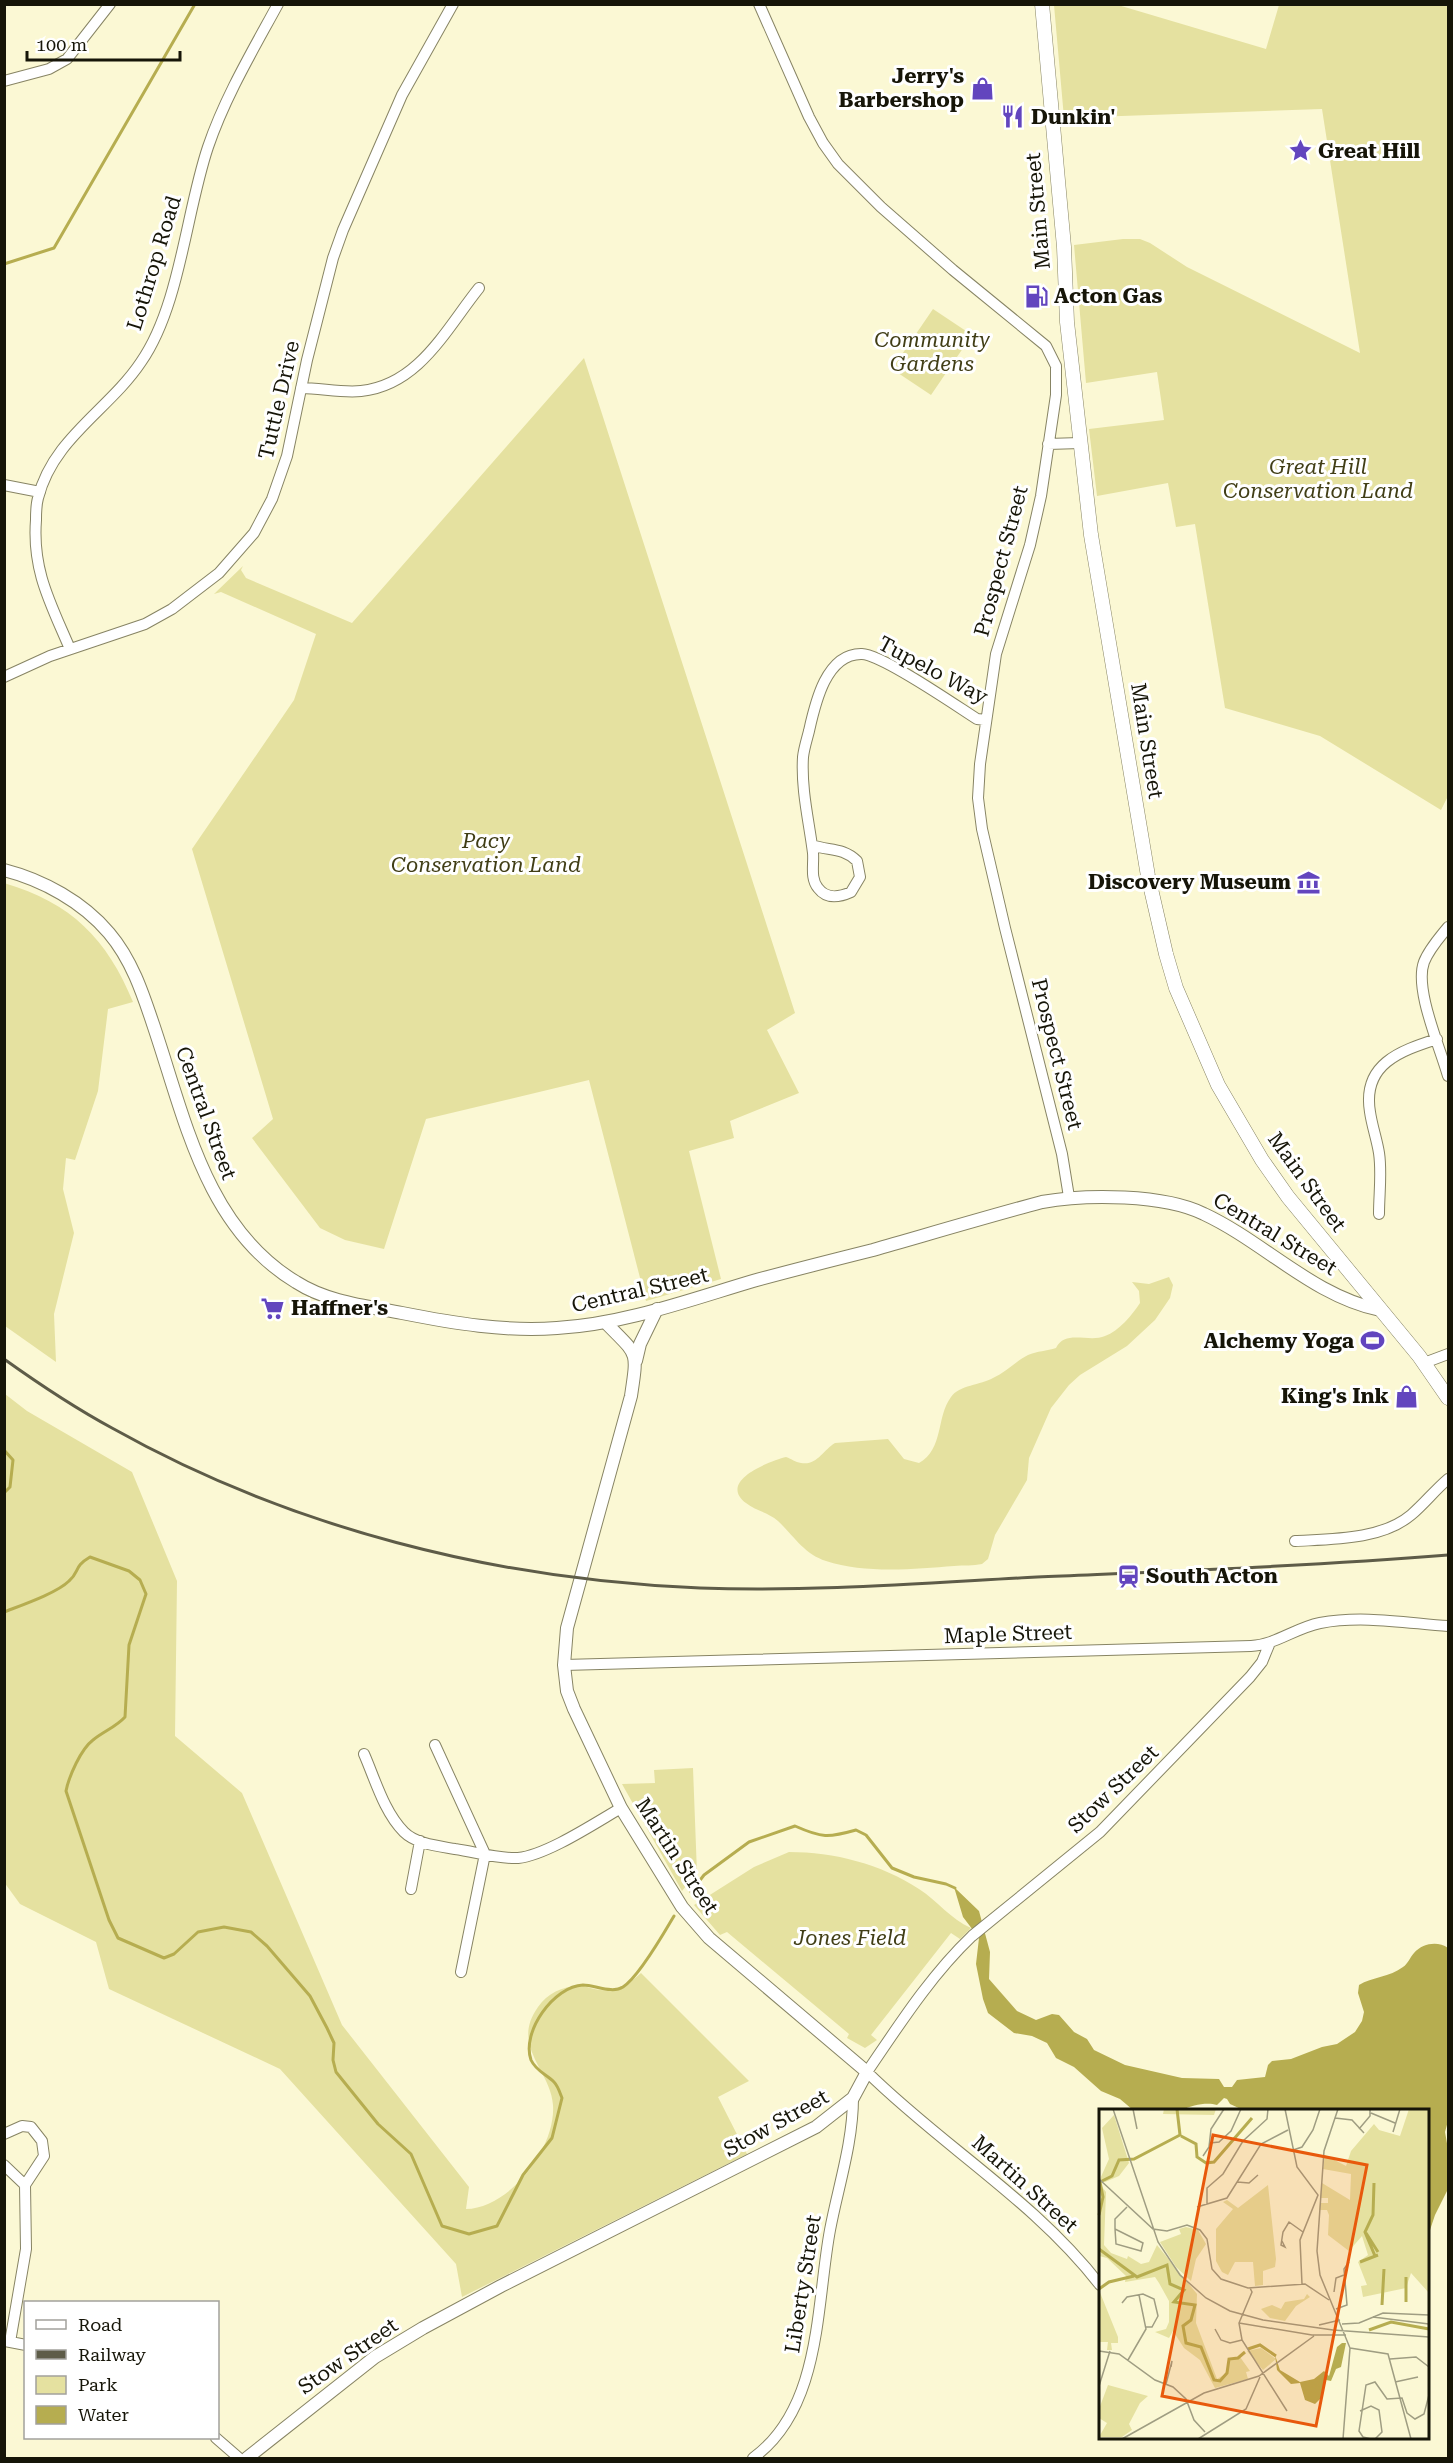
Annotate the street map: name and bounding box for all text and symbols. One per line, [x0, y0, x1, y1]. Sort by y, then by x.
scale bar [27, 24, 180, 62]
text: 100 m [36, 34, 87, 55]
place label: Jerry's Barbershop [839, 64, 964, 112]
shop icon: Jerry's Barbershop [969, 75, 995, 101]
restaurant icon: Dunkin' [1000, 104, 1026, 130]
place label: Dunkin' [1031, 105, 1116, 129]
place icon: Great Hill [1287, 138, 1313, 164]
place label: Great Hill [1318, 139, 1420, 163]
street label: Main Street [1021, 152, 1055, 270]
street label: Lothrop Road [122, 192, 186, 333]
fuel station icon: Acton Gas [1023, 283, 1049, 309]
place label: Acton Gas [1054, 284, 1162, 308]
park label: Community Gardens [874, 328, 990, 376]
street label: Tuttle Drive [254, 338, 304, 462]
park label: Great Hill Conservation Land [1223, 455, 1413, 503]
street label: Prospect Street [969, 483, 1033, 639]
street label: Tupelo Way [874, 631, 992, 709]
street label: Main Street [1126, 681, 1168, 801]
park label: Pacy Conservation Land [391, 829, 581, 877]
museum icon: Discovery Museum [1296, 869, 1322, 895]
place label: Discovery Museum [1088, 870, 1291, 894]
street label: Prospect Street [1027, 976, 1087, 1132]
street label: Central Street [171, 1043, 241, 1183]
street label: Main Street [1263, 1128, 1351, 1236]
street label: Central Street [1209, 1188, 1341, 1280]
street label: Central Street [569, 1263, 711, 1317]
supermarket icon: Haffner's [260, 1295, 286, 1321]
place label: Haffner's [291, 1296, 388, 1320]
sports icon: Alchemy Yoga [1359, 1328, 1385, 1354]
place label: Alchemy Yoga [1204, 1329, 1355, 1353]
shop icon: King's Ink [1394, 1383, 1420, 1409]
place label: King's Ink [1281, 1384, 1390, 1408]
station icon: South Acton [1115, 1563, 1141, 1589]
place label: South Acton [1146, 1564, 1278, 1588]
street label: Maple Street [943, 1620, 1073, 1648]
street label: Stow Street [1063, 1740, 1163, 1838]
street label: Martin Street [631, 1793, 724, 1919]
park label: Jones Field [793, 1926, 906, 1950]
street label: Stow Street [719, 2084, 833, 2162]
inset map [1099, 2109, 1429, 2439]
street label: Martin Street [967, 2130, 1083, 2238]
street label: Liberty Street [780, 2213, 826, 2355]
legend [24, 2301, 219, 2439]
street label: Stow Street [294, 2313, 403, 2399]
text: Road [78, 2314, 123, 2335]
text: Railway [78, 2344, 146, 2365]
text: Park [78, 2374, 118, 2395]
text: Water [78, 2404, 129, 2425]

